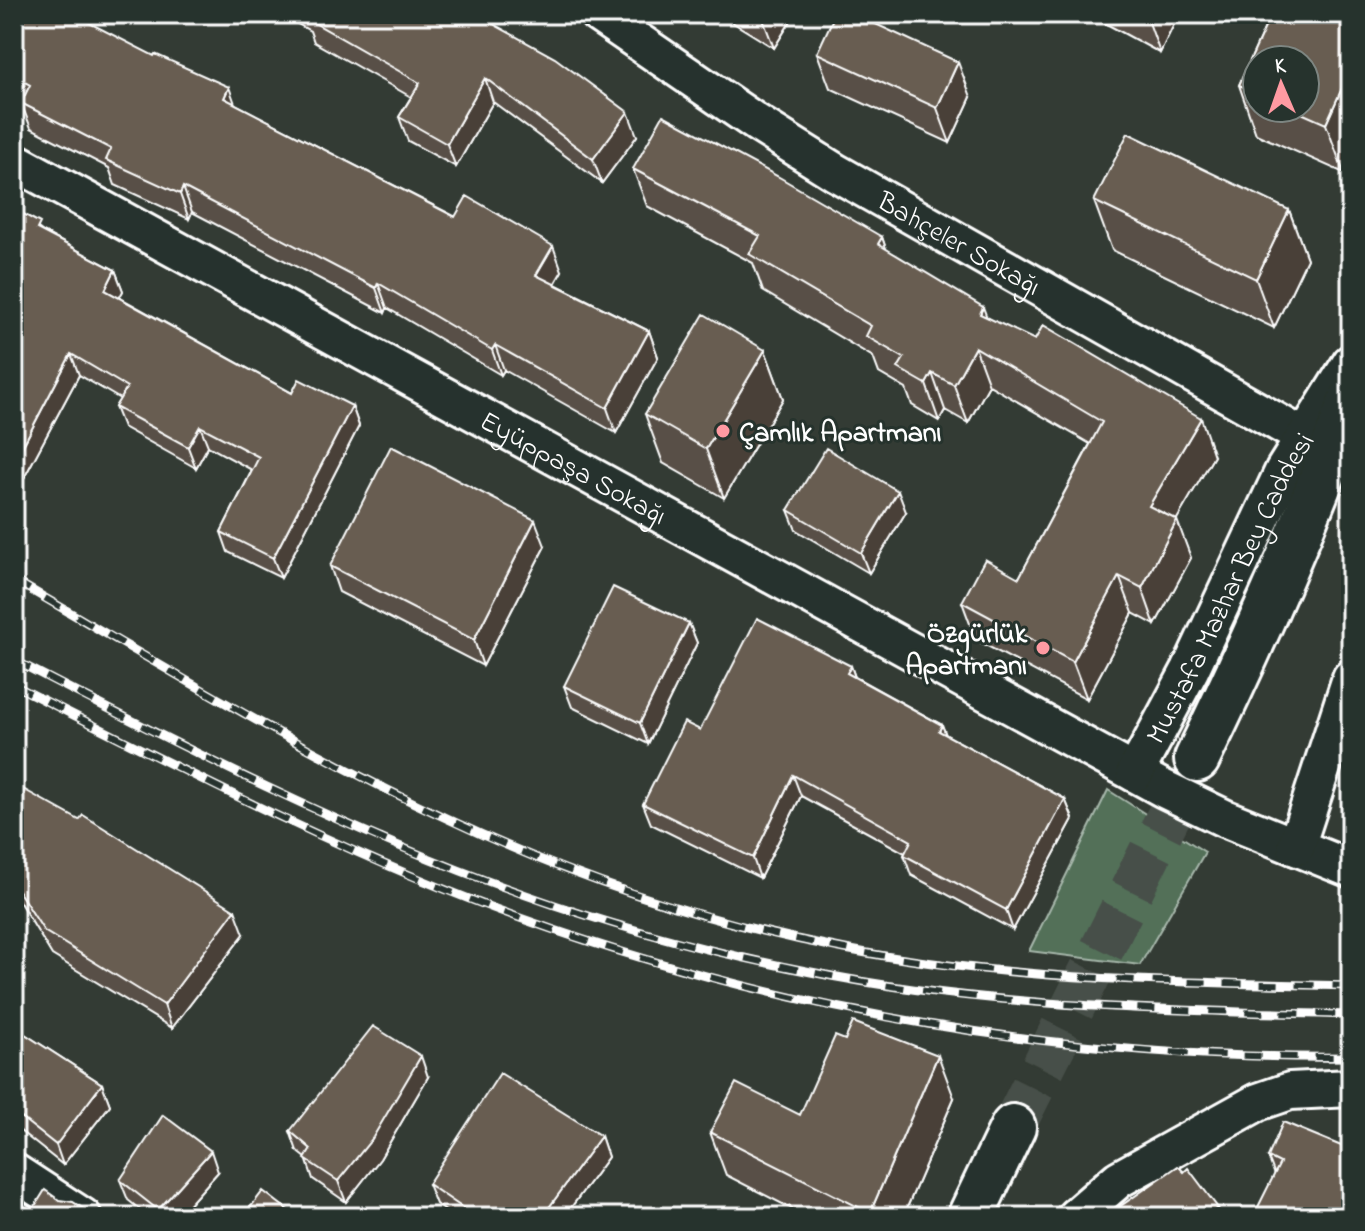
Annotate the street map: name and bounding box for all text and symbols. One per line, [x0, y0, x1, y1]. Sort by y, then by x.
north arrow [1241, 44, 1321, 124]
text: K [1275, 51, 1288, 83]
street label: Bahçeler Sokağı [868, 182, 1047, 308]
street label: Eyüppaşa Sokağı [471, 402, 673, 538]
place label: Çamlık Apartmanı [739, 414, 942, 455]
marker: Çamlık Apartmanı [714, 422, 732, 440]
street label: Mustafa Mazhar Bey Caddesi [1137, 426, 1326, 752]
place label: Özgürlük Apartmanı [906, 615, 1028, 688]
marker: Özgürlük Apartmanı [1034, 639, 1052, 657]

